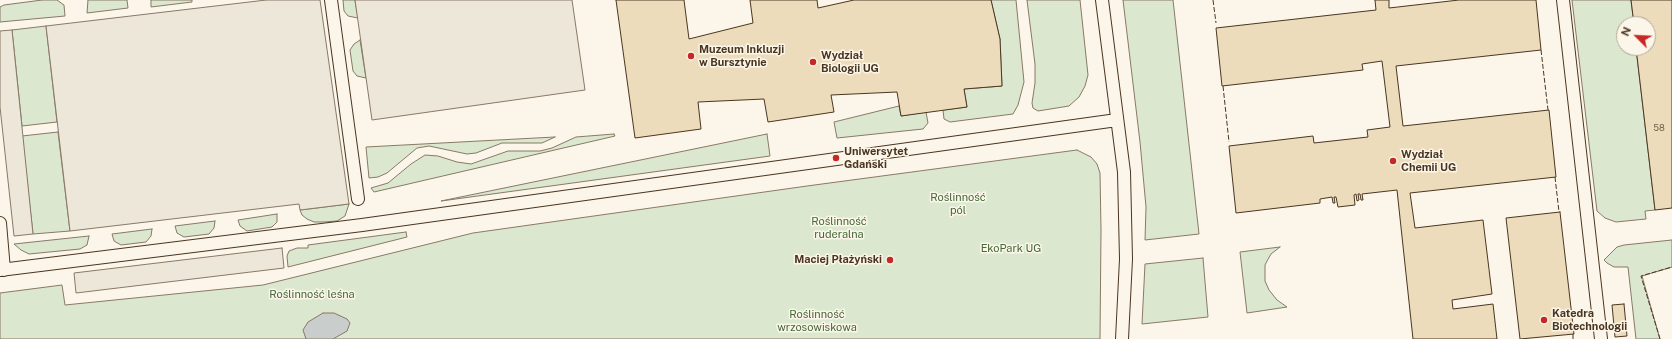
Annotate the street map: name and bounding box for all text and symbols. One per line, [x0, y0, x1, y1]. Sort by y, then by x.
north arrow [1616, 16, 1656, 56]
text: N [1619, 25, 1633, 38]
place label: Muzeum Inkluzji w Bursztynie [699, 43, 784, 69]
place label: Wydział Biologii UG [821, 49, 879, 75]
marker: Muzeum Inkluzji w Bursztynie [686, 51, 696, 61]
marker: Wydział Biologii UG [808, 57, 818, 67]
house number: 58 [1653, 123, 1665, 133]
place label: Uniwersytet Gdański [844, 145, 908, 171]
place label: Wydział Chemii UG [1401, 148, 1456, 174]
marker: Uniwersytet Gdański [831, 153, 841, 163]
marker: Wydział Chemii UG [1388, 156, 1398, 166]
park label: Roślinność pól [930, 191, 986, 217]
park label: Roślinność ruderalna [811, 215, 867, 241]
park label: EkoPark UG [981, 242, 1041, 256]
place label: Maciej Płażyński [794, 253, 882, 267]
marker: Maciej Płażyński [885, 255, 895, 265]
park label: Roślinność leśna [269, 288, 355, 302]
place label: Katedra Biotechnologii [1552, 307, 1627, 333]
park label: Roślinność wrzosowiskowa [777, 308, 857, 334]
marker: Katedra Biotechnologii [1539, 315, 1549, 325]

